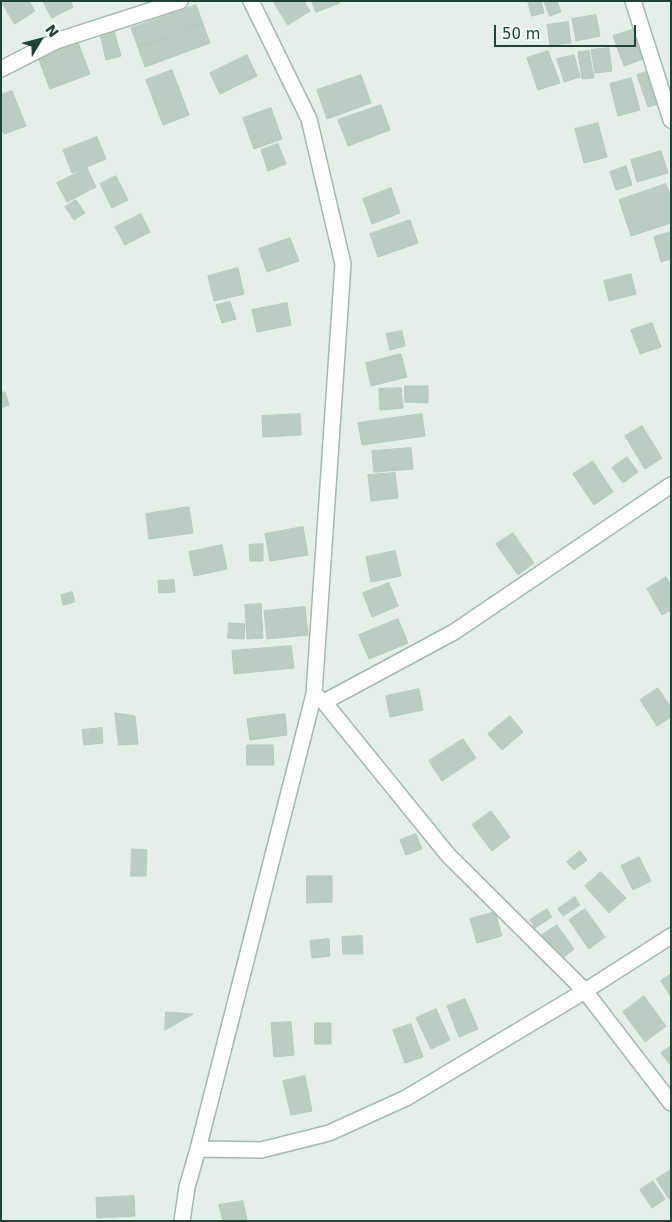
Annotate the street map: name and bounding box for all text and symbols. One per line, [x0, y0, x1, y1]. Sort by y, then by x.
north arrow [15, 15, 65, 65]
scale bar [497, 15, 640, 47]
text: N [42, 21, 62, 40]
text: 50 m [502, 25, 540, 43]

